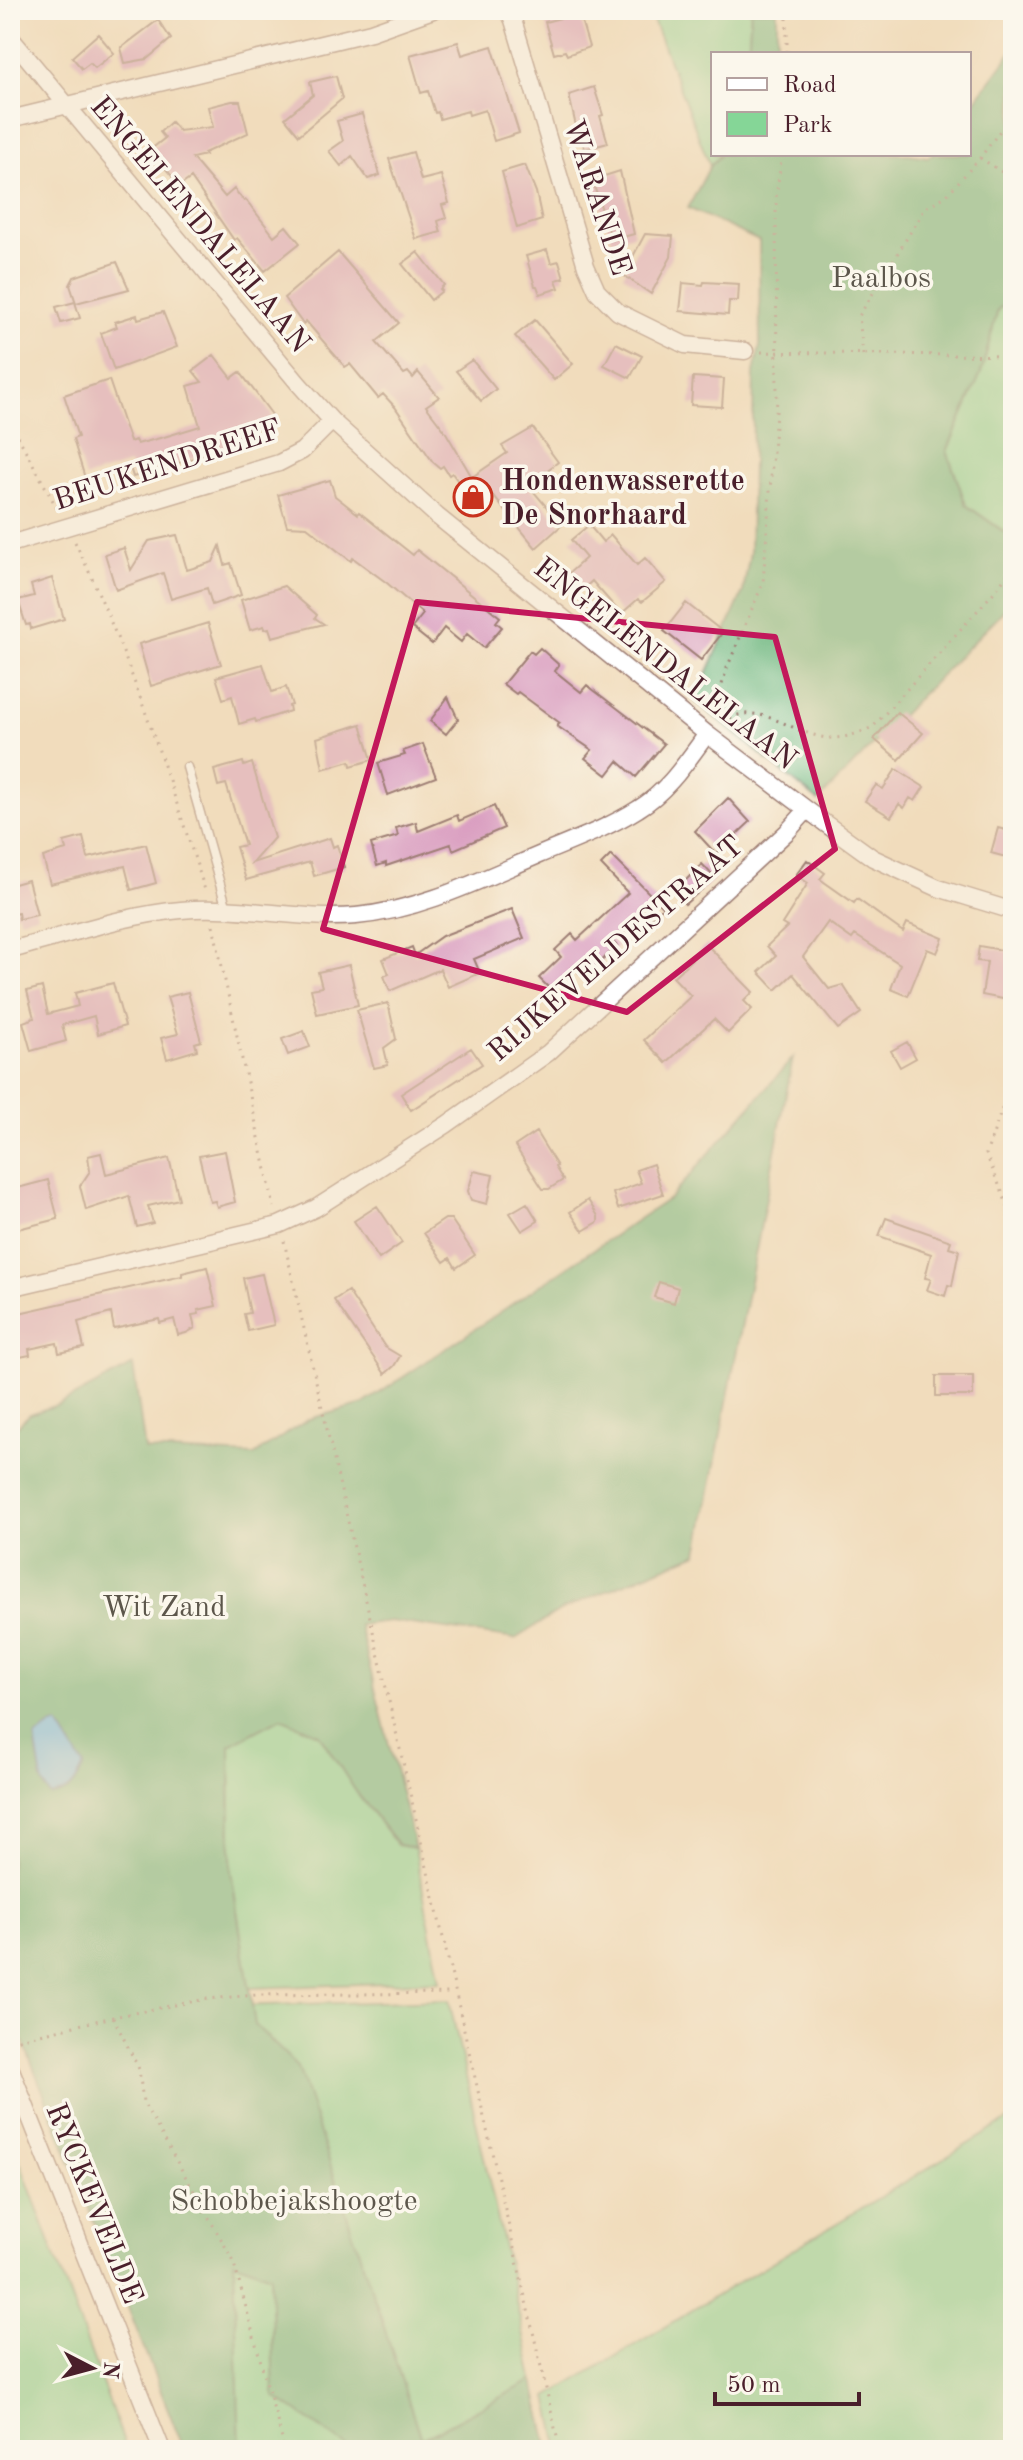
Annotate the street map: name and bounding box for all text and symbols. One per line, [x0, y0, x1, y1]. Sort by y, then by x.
legend [711, 52, 971, 156]
text: Road [783, 74, 836, 98]
street label: ENGELENDALELAAN [84, 91, 315, 359]
text: Park [783, 114, 832, 138]
street label: WARANDE [557, 116, 635, 279]
park label: Paalbos [831, 264, 931, 294]
street label: BEUKENDREEF [50, 415, 285, 517]
place label: Hondenwasserette De Snorhaard [501, 467, 745, 531]
shop icon: Hondenwasserette De Snorhaard [452, 476, 494, 518]
street label: ENGELENDALELAAN [528, 553, 802, 776]
street label: RIJKEVELDESTRAAT [483, 831, 750, 1068]
park label: Wit Zand [102, 1593, 226, 1623]
street label: RYCKEVELDE [39, 2099, 147, 2308]
park label: Schobbejakshoogte [170, 2187, 418, 2217]
north arrow [52, 2328, 132, 2408]
scale bar [715, 2356, 859, 2406]
text: N [98, 2360, 122, 2380]
text: 50 m [727, 2374, 781, 2398]

